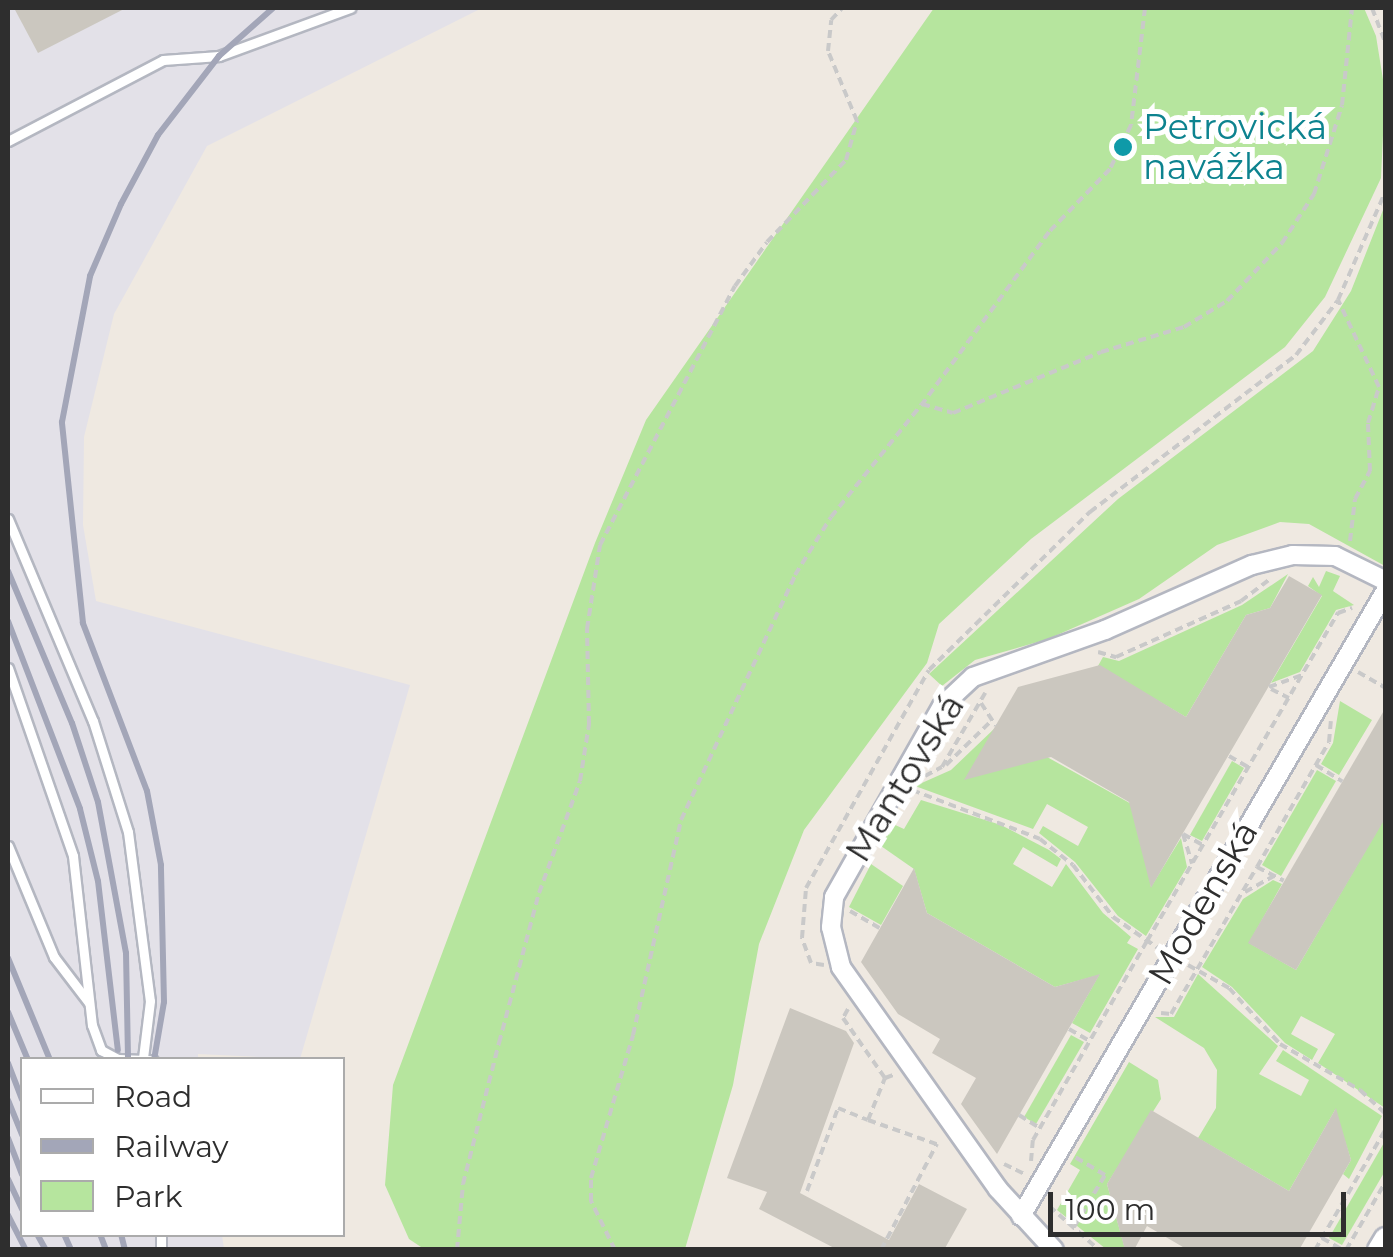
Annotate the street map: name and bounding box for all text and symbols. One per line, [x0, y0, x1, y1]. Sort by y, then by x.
place label: Petrovická navážka [1143, 106, 1327, 188]
marker: Petrovická navážka [1112, 136, 1134, 158]
street label: Mantovská [837, 686, 973, 870]
street label: Modenská [1139, 814, 1267, 992]
legend [20, 1057, 345, 1237]
text: Road [114, 1078, 192, 1115]
text: Railway [114, 1128, 229, 1165]
scale bar [1053, 1172, 1350, 1234]
text: Park [114, 1178, 183, 1215]
text: 100 m [1065, 1191, 1155, 1228]

